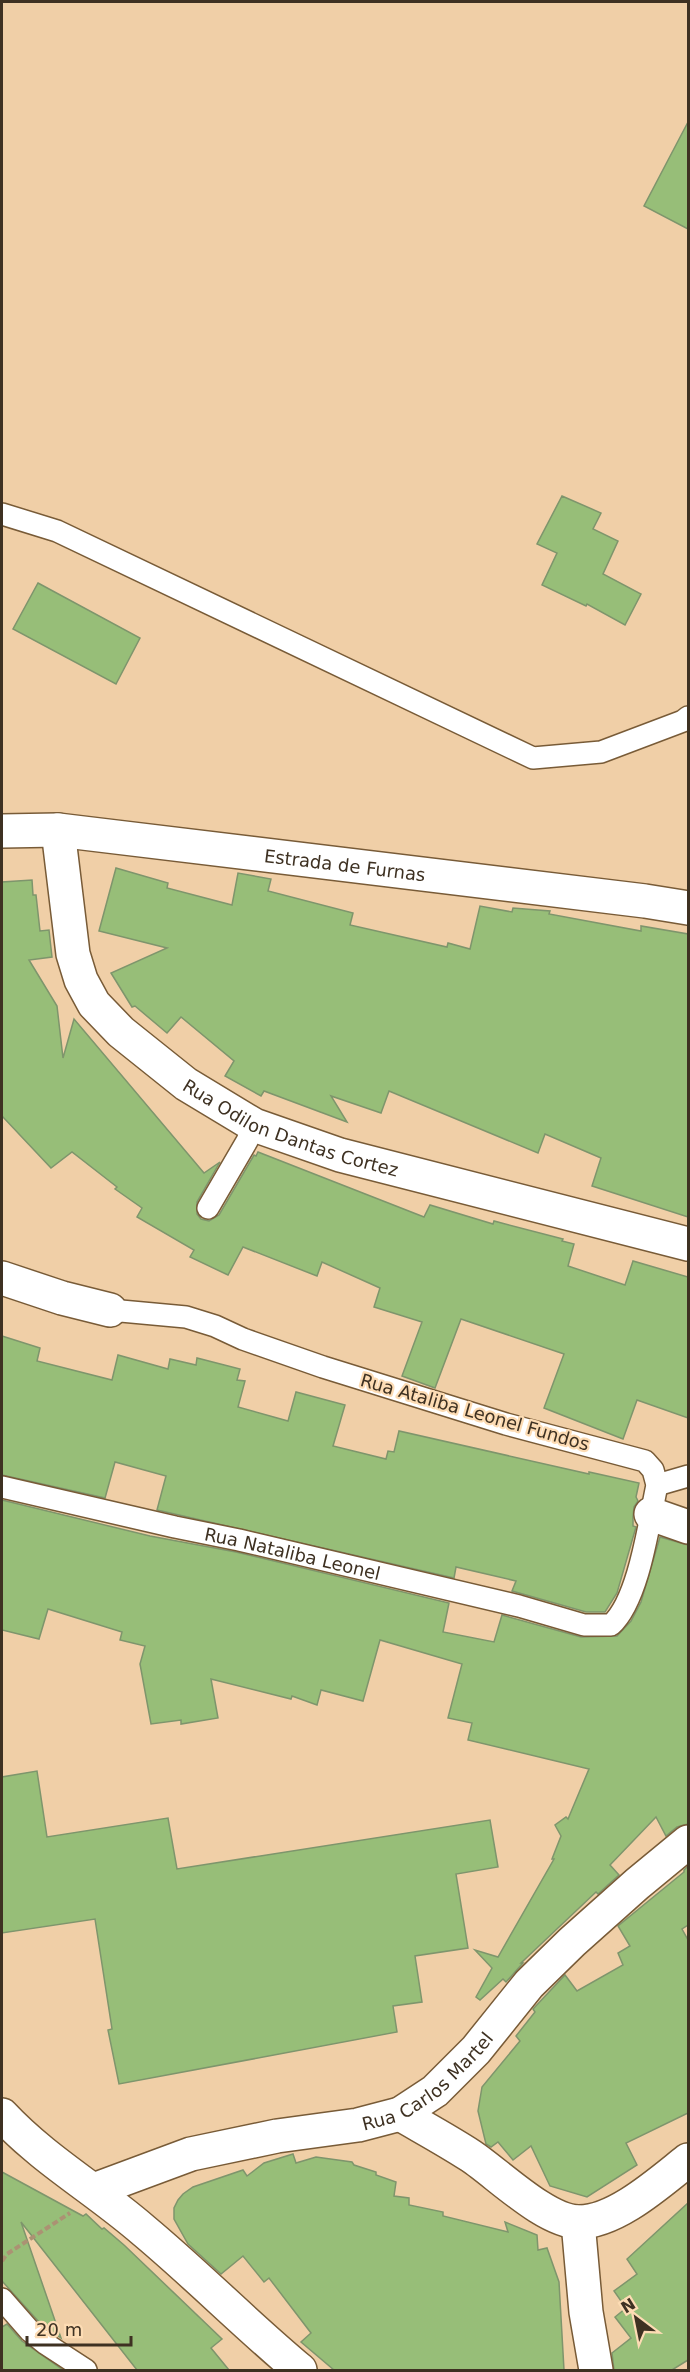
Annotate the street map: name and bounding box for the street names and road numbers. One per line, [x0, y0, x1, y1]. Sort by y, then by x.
street label: Estrada de Furnas [263, 845, 427, 885]
street label: Rua Odilon Dantas Cortez [179, 1074, 401, 1180]
street label: Rua Ataliba Leonel Fundos [358, 1369, 592, 1455]
street label: Rua Nataliba Leonel [203, 1523, 383, 1584]
street label: Rua Carlos Martel [360, 2028, 497, 2134]

